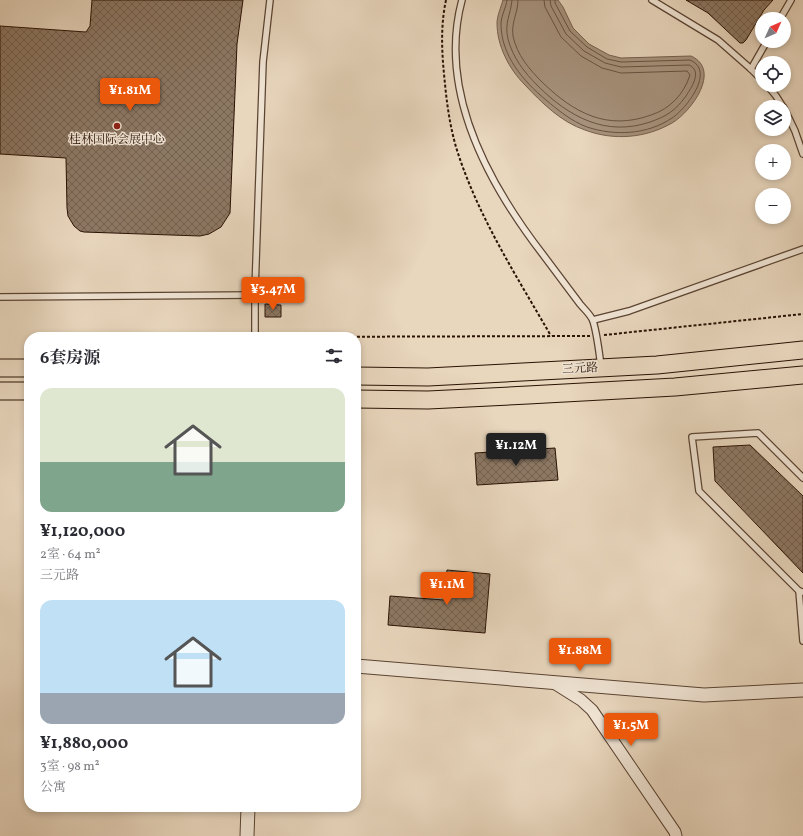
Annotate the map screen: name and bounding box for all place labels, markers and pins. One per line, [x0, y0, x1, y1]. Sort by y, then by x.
pin: ¥1.81M [97, 78, 163, 112]
marker: 桂林国际会展中心 [112, 121, 122, 131]
place label: 桂林国际会展中心 [69, 132, 165, 148]
pin: ¥3.47M [240, 277, 306, 311]
pin: ¥1.12M [483, 433, 549, 467]
pin: ¥1.1M [419, 572, 475, 606]
pin: ¥1.88M [547, 638, 613, 672]
pin: ¥1.5M [603, 713, 659, 747]

